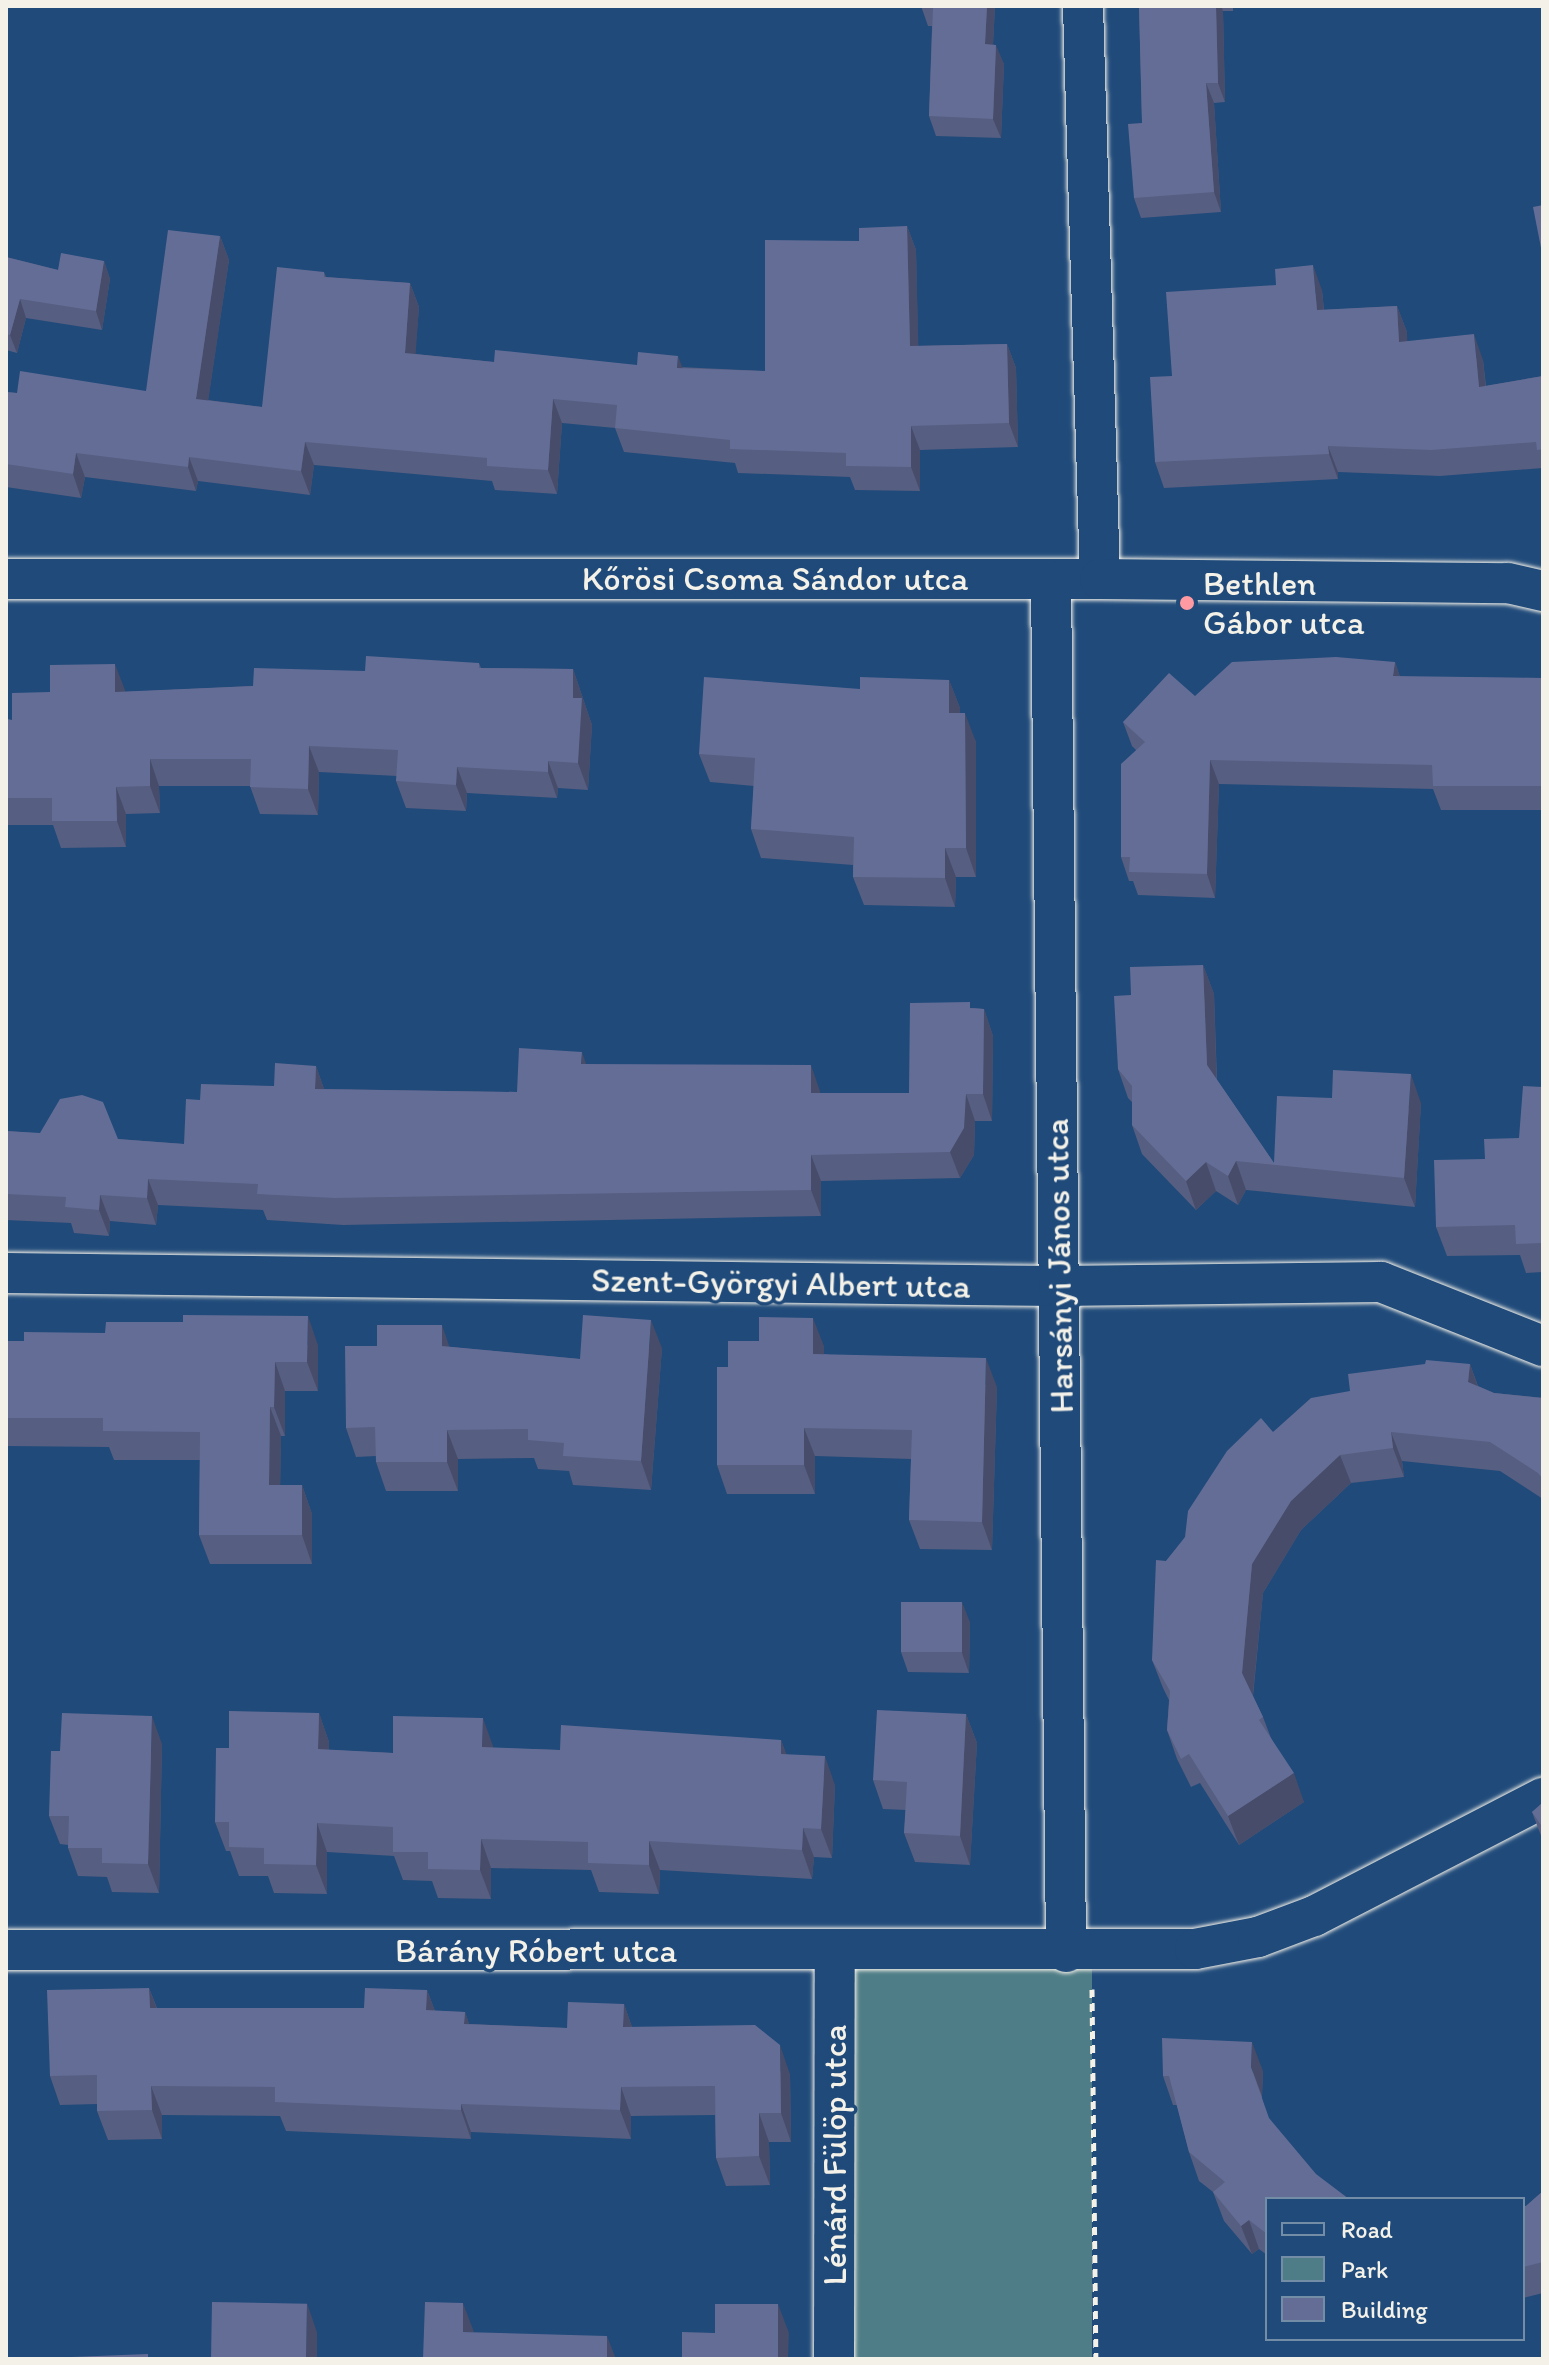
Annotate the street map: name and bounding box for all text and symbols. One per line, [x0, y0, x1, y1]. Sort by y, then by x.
street label: Kőrösi Csoma Sándor utca [583, 559, 967, 599]
place label: Bethlen Gábor utca [1203, 563, 1364, 642]
marker: Bethlen Gábor utca [1178, 594, 1196, 612]
street label: Harsányi János utca [1036, 1118, 1082, 1414]
street label: Szent-Györgyi Albert utca [592, 1259, 970, 1307]
street label: Bárány Róbert utca [395, 1931, 677, 1971]
street label: Lénárd Fülöp utca [815, 2025, 855, 2285]
legend [1265, 2197, 1525, 2341]
text: Road [1341, 2215, 1393, 2244]
text: Park [1341, 2255, 1388, 2284]
text: Building [1341, 2295, 1428, 2324]

